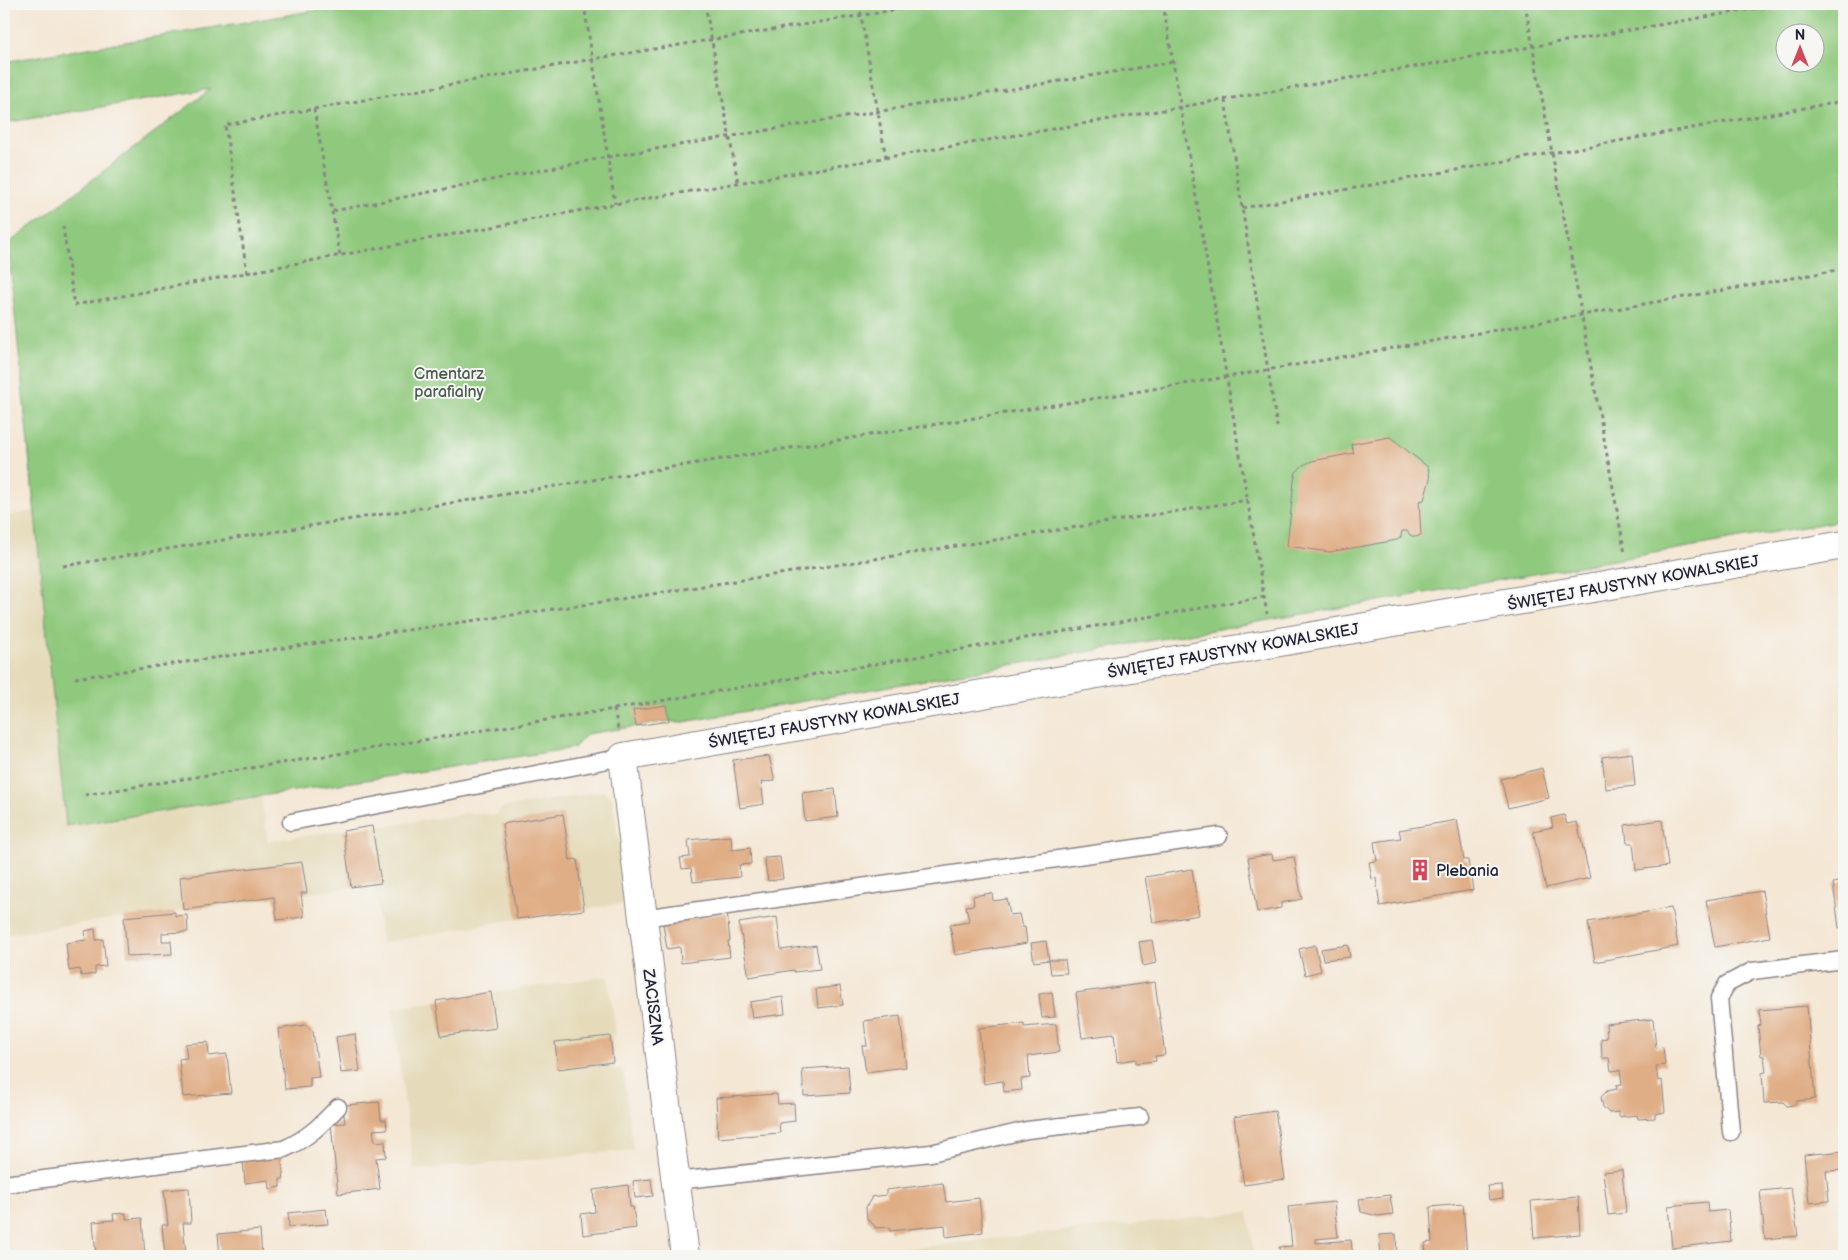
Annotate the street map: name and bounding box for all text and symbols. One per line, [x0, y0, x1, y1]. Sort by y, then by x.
north arrow [1776, 22, 1826, 72]
text: N [1795, 27, 1805, 44]
park label: Cmentarz parafialny [414, 365, 485, 402]
street label: ŚWIĘTEJ FAUSTYNY KOWALSKIEJ [1506, 550, 1761, 615]
street label: ŚWIĘTEJ FAUSTYNY KOWALSKIEJ [1106, 618, 1361, 683]
street label: ŚWIĘTEJ FAUSTYNY KOWALSKIEJ [707, 688, 962, 753]
building icon: Plebania [1407, 857, 1433, 883]
place label: Plebania [1436, 862, 1499, 881]
street label: ZACISZNA [638, 967, 667, 1047]

